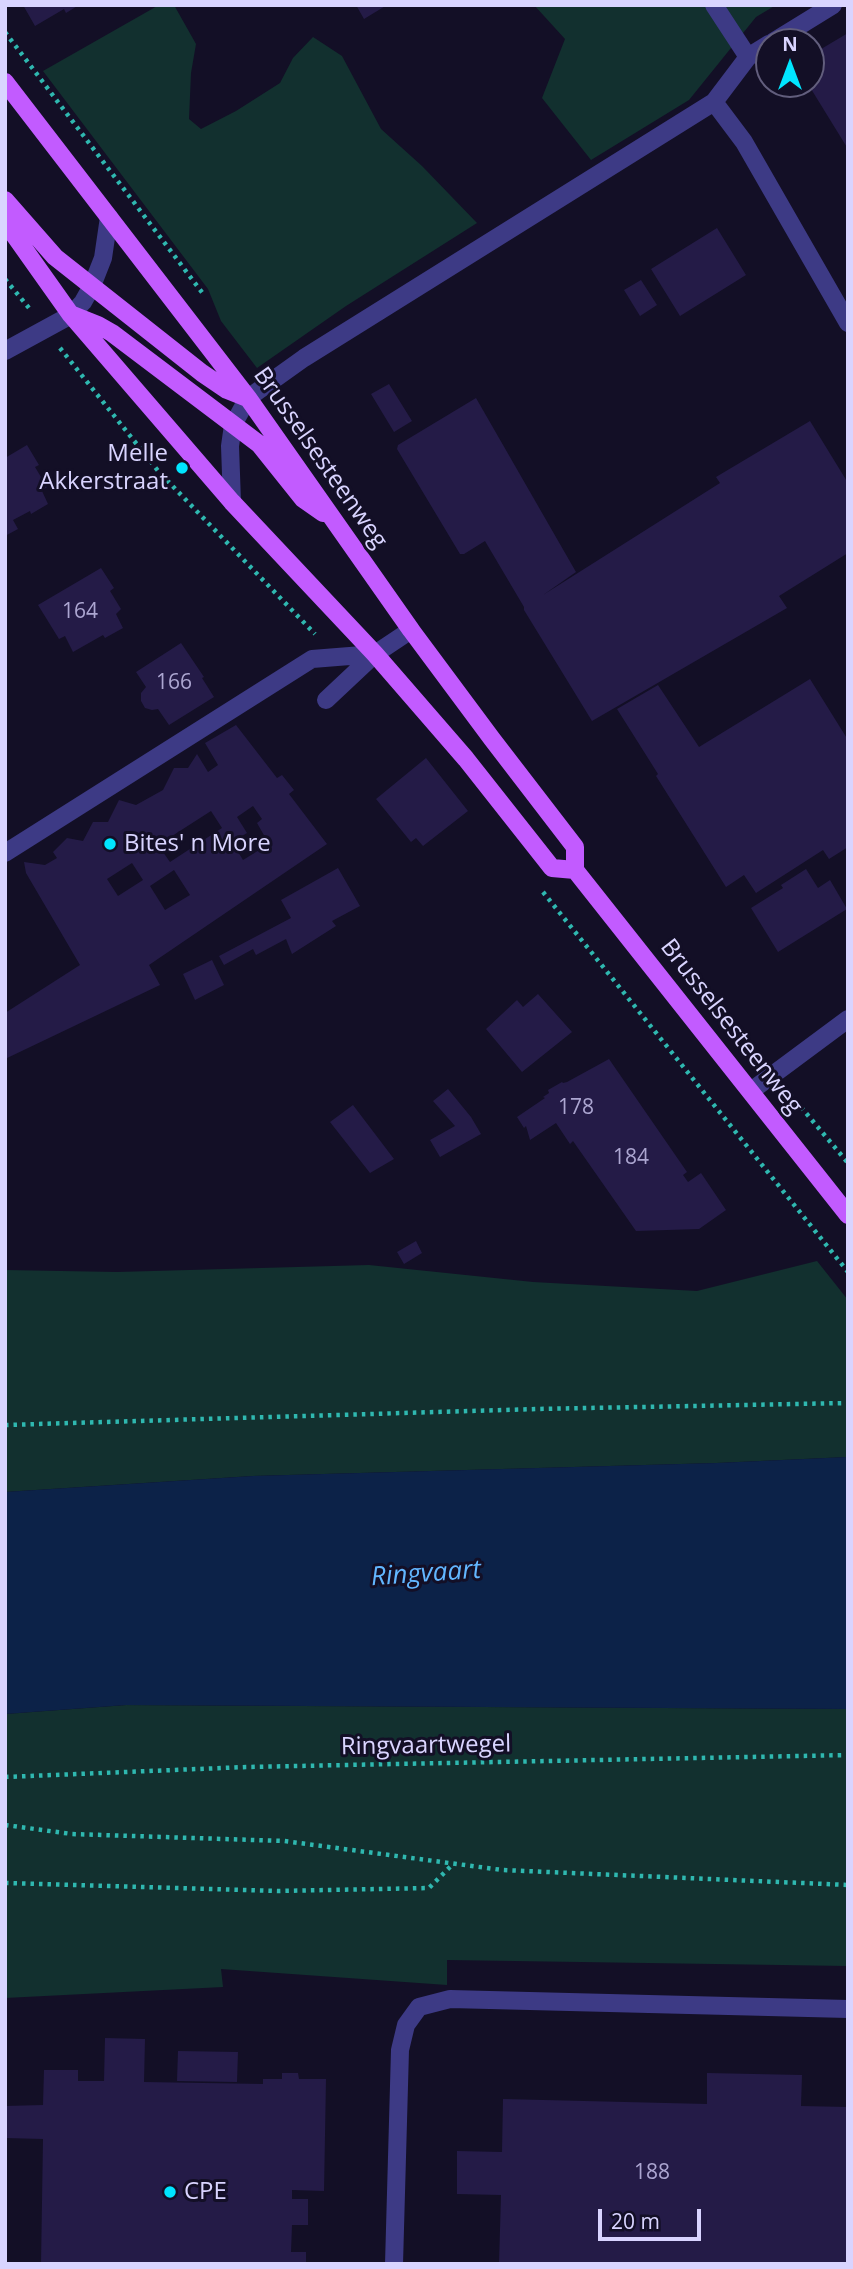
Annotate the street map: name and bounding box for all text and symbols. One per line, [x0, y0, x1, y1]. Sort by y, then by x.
north arrow [755, 28, 825, 98]
text: N [782, 31, 798, 57]
street label: Brusselsesteenweg [247, 362, 393, 554]
place label: Melle Akkerstraat [39, 440, 168, 496]
marker: Melle Akkerstraat [174, 460, 190, 476]
house number: 164 [62, 599, 98, 625]
house number: 166 [156, 670, 192, 696]
place label: Bites' n More [124, 830, 271, 858]
marker: Bites' n More [102, 836, 118, 852]
street label: Brusselsesteenweg [654, 934, 808, 1120]
house number: 178 [558, 1095, 594, 1121]
house number: 184 [613, 1145, 649, 1171]
water label: Ringvaart [370, 1555, 482, 1593]
street label: Ringvaartwegel [341, 1730, 511, 1762]
house number: 188 [634, 2160, 670, 2186]
place label: CPE [184, 2178, 227, 2206]
marker: CPE [162, 2184, 178, 2200]
scale bar [601, 2196, 704, 2240]
text: 20 m [611, 2207, 660, 2235]

